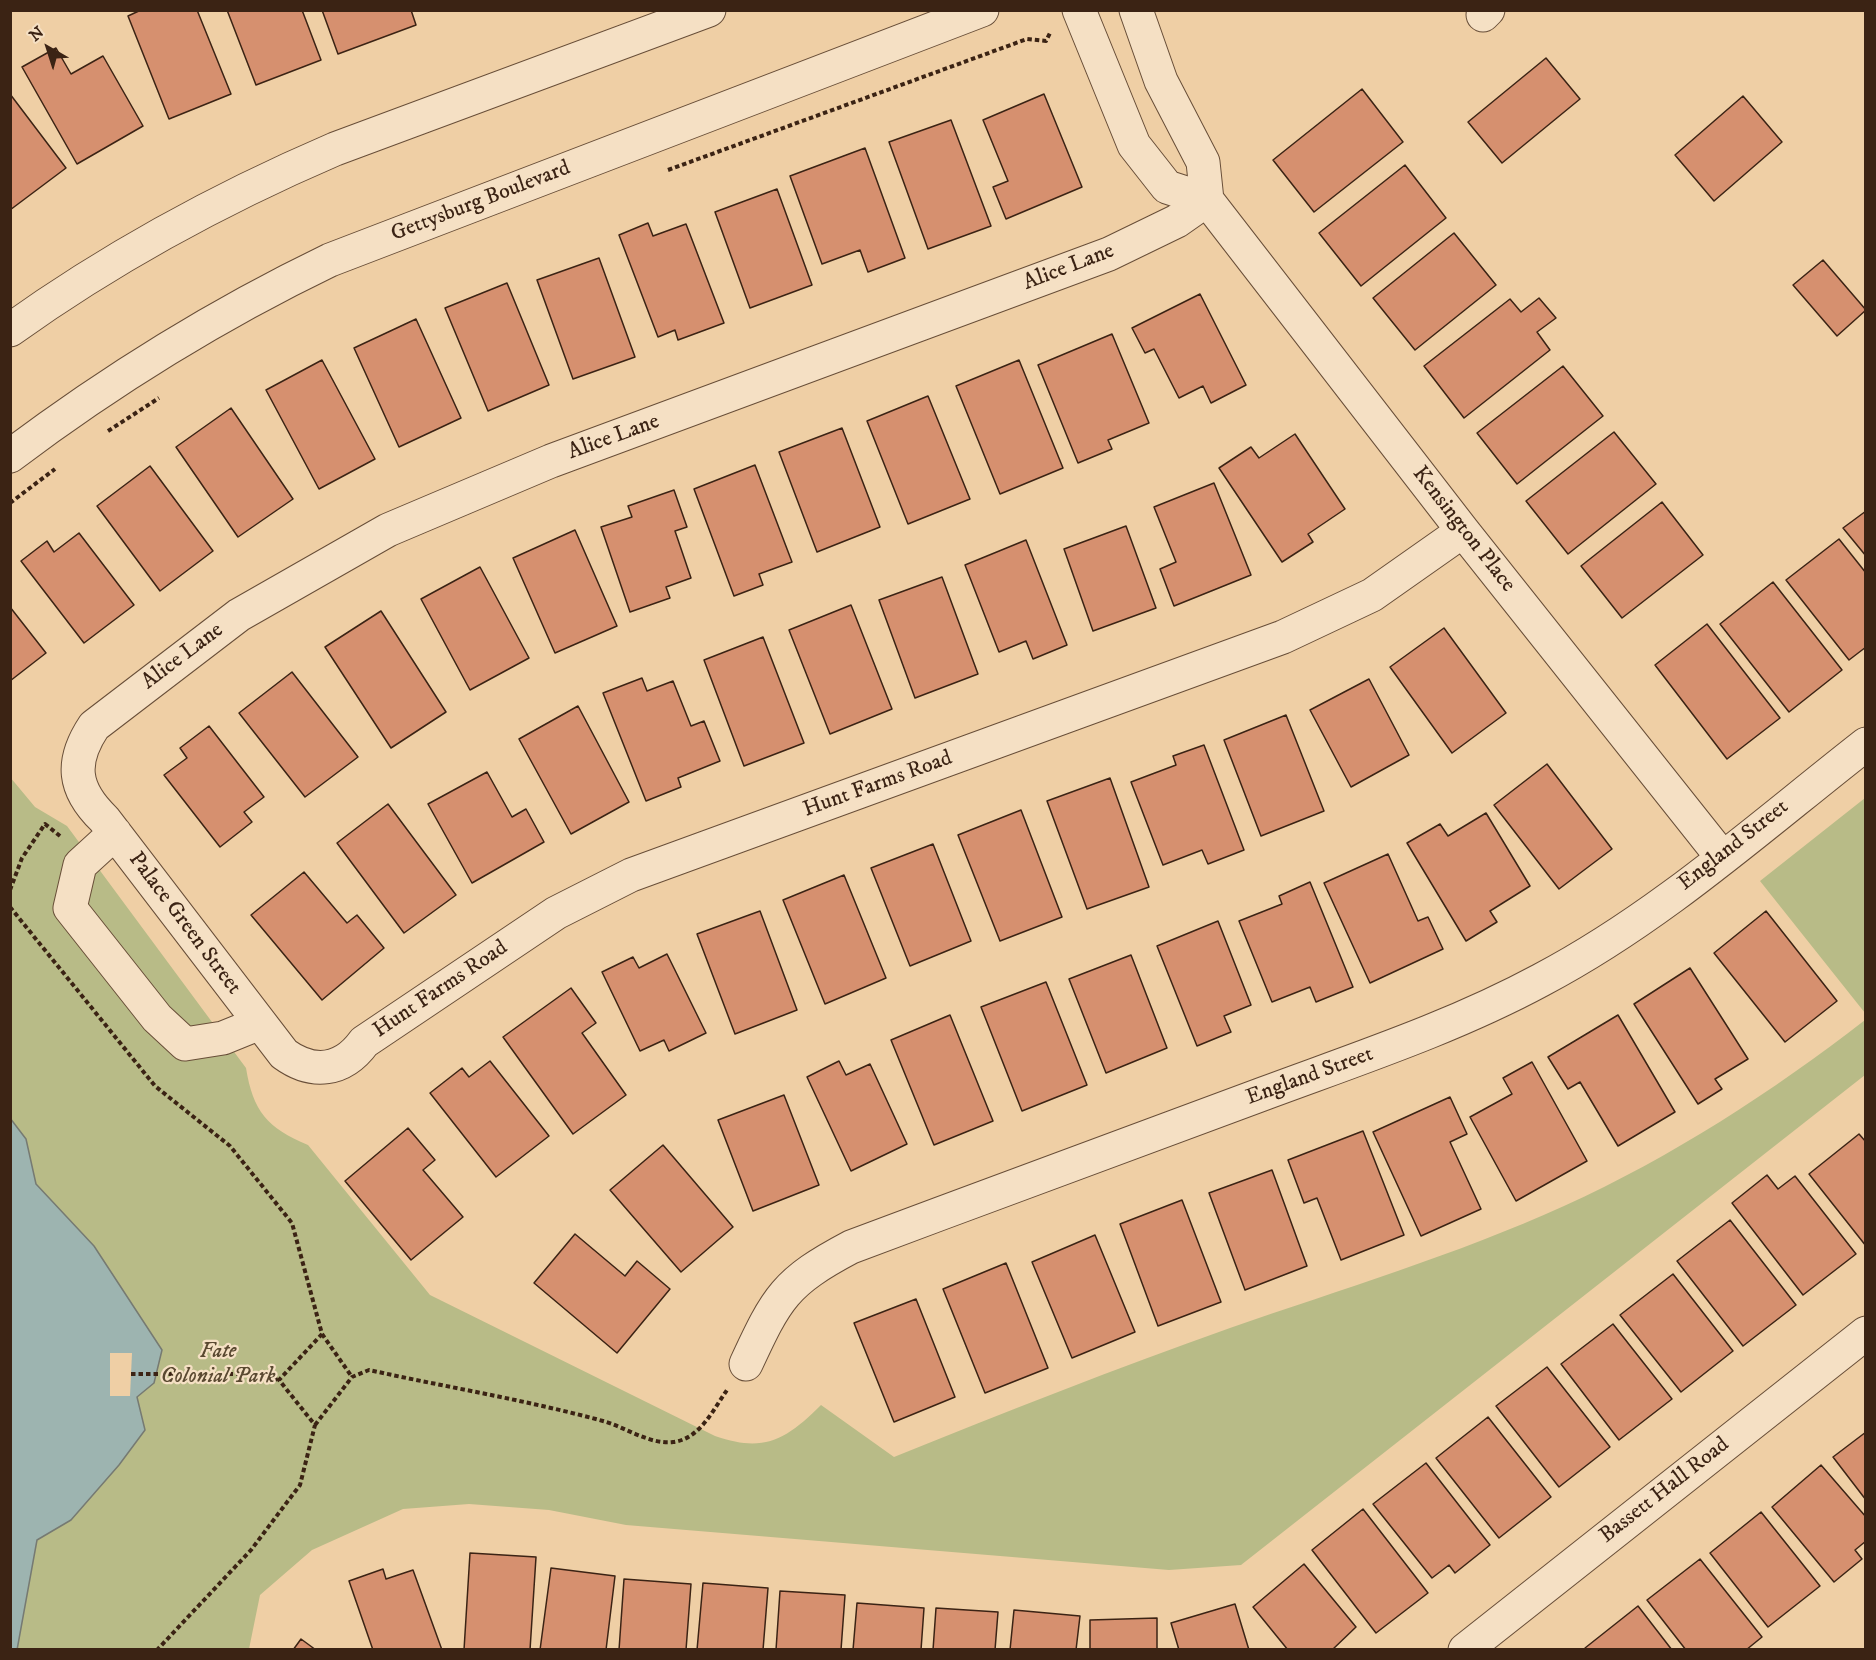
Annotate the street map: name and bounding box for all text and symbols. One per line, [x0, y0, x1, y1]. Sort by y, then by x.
north arrow [18, 18, 78, 78]
text: N [25, 22, 48, 46]
street label: Gettysburg Boulevard [388, 156, 574, 248]
street label: Alice Lane [1020, 239, 1118, 297]
street label: Alice Lane [565, 409, 663, 467]
street label: Kensington Place [1406, 462, 1520, 598]
street label: Alice Lane [137, 618, 229, 696]
street label: Hunt Farms Road [800, 746, 956, 824]
street label: England Street [1674, 795, 1794, 897]
street label: Palace Green Street [122, 848, 246, 1000]
street label: Hunt Farms Road [369, 935, 513, 1045]
street label: England Street [1243, 1042, 1377, 1112]
park label: Fate Colonial Park [161, 1339, 275, 1390]
street label: Bassett Hall Road [1595, 1432, 1735, 1550]

